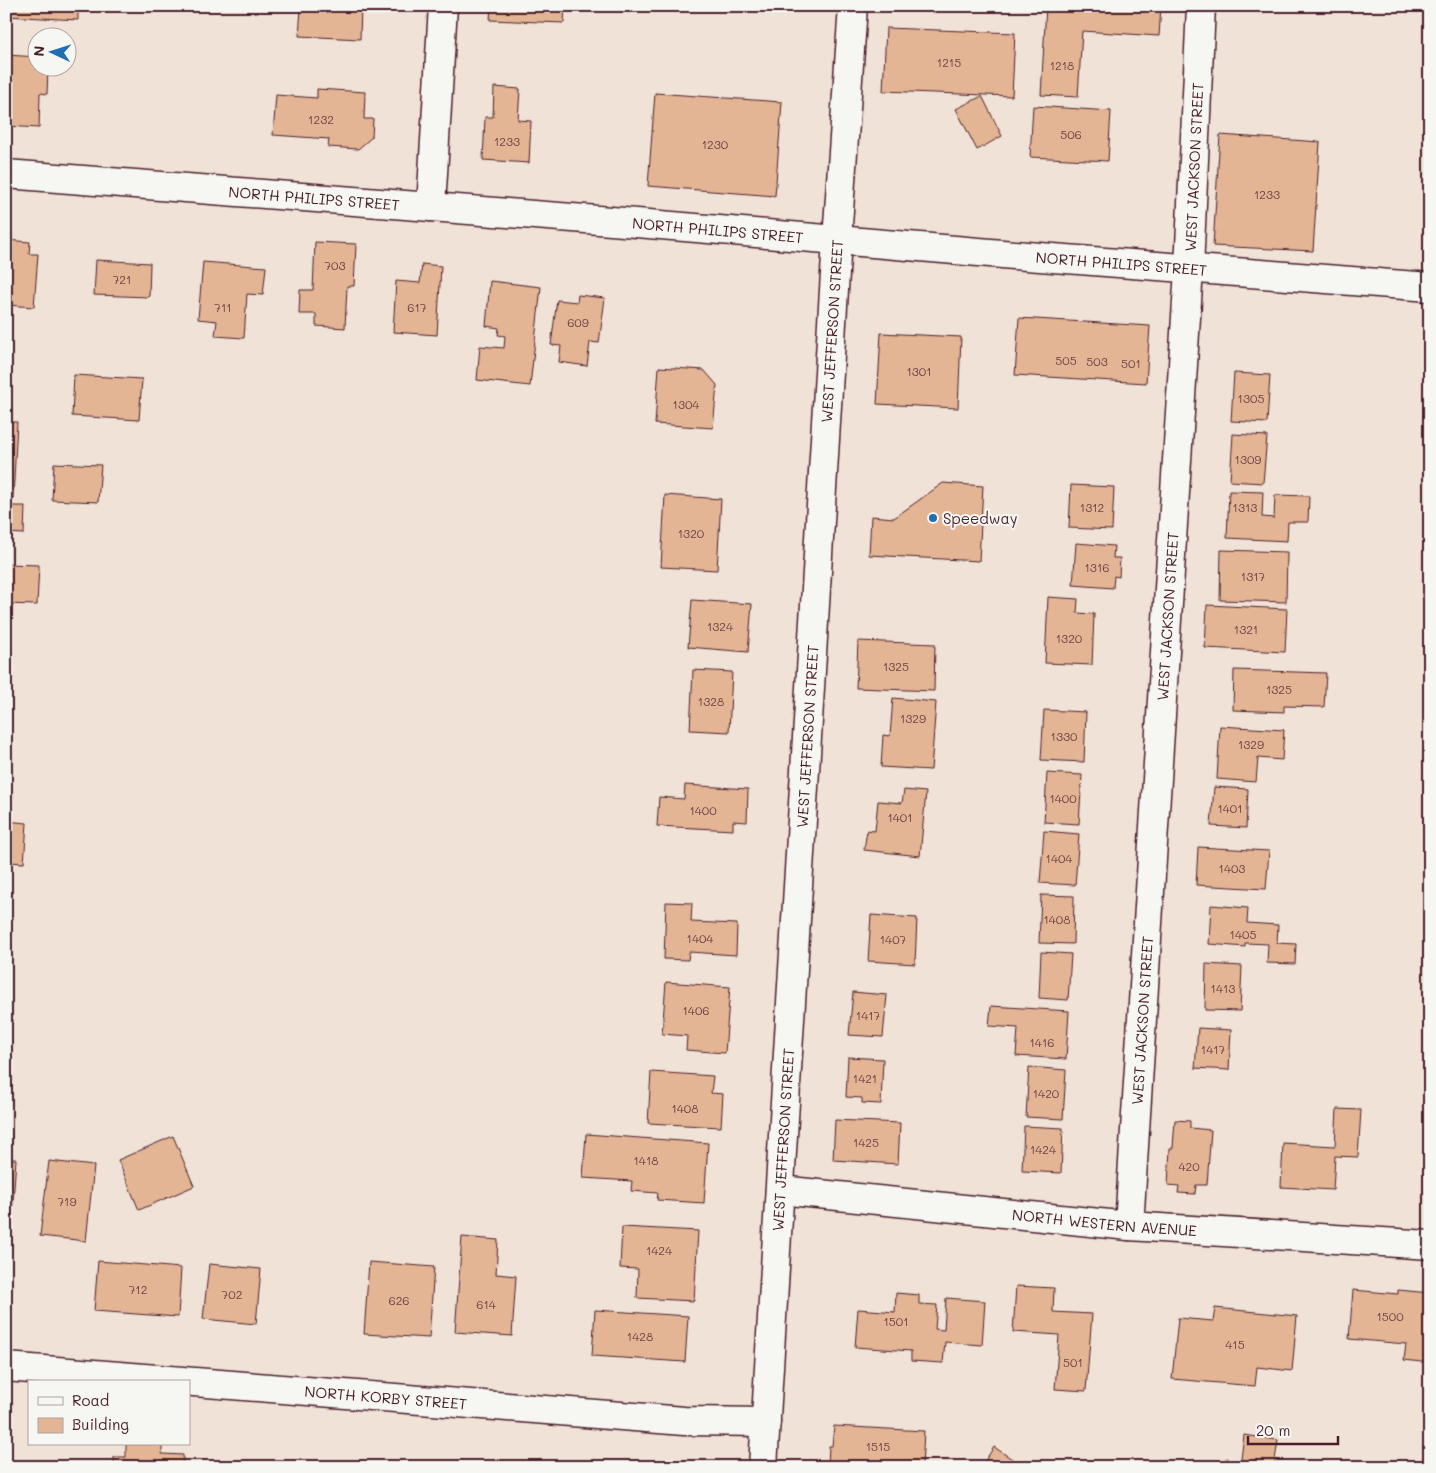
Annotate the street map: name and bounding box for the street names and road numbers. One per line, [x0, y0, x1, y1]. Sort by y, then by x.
street label: WEST JACKSON STREET [1180, 82, 1208, 252]
street label: NORTH PHILIPS STREET [228, 181, 401, 215]
street label: NORTH PHILIPS STREET [631, 213, 804, 247]
street label: WEST JEFFERSON STREET [816, 239, 847, 423]
street label: NORTH PHILIPS STREET [1035, 247, 1208, 280]
street label: WEST JACKSON STREET [1152, 531, 1183, 701]
street label: WEST JEFFERSON STREET [792, 644, 823, 829]
street label: WEST JACKSON STREET [1127, 935, 1157, 1105]
street label: WEST JEFFERSON STREET [767, 1047, 798, 1232]
street label: NORTH WESTERN AVENUE [1011, 1204, 1198, 1240]
street label: NORTH KORBY STREET [304, 1381, 468, 1414]

